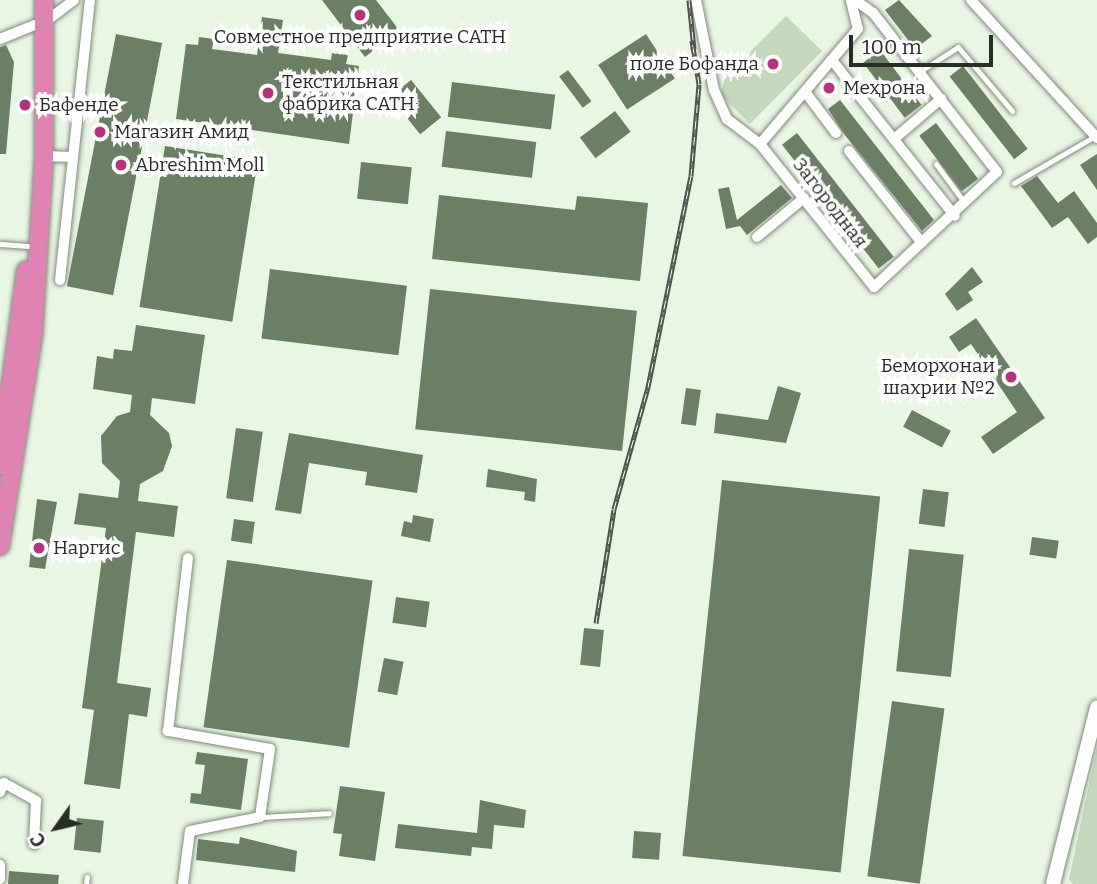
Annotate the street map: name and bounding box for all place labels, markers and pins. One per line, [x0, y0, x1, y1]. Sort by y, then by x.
marker: Совместное предприятие CATH [352, 7, 368, 23]
place label: Совместное предприятие CATH [214, 26, 506, 48]
place label: поле Бофанда [630, 53, 759, 75]
marker: поле Бофанда [765, 56, 781, 72]
place label: Текстильная фабрика САТН [282, 71, 415, 115]
place label: Меҳрона [843, 77, 926, 99]
marker: Меҳрона [821, 80, 837, 96]
marker: Текстильная фабрика САТН [260, 85, 276, 101]
place label: Бафенде [39, 94, 119, 116]
marker: Бафенде [17, 97, 33, 113]
place label: Магазин Амид [114, 121, 249, 143]
marker: Магазин Амид [92, 124, 108, 140]
place label: Abreshim Moll [135, 154, 265, 176]
marker: Abreshim Moll [113, 157, 129, 173]
place label: Беморхонаи шахрии №2 [881, 355, 995, 399]
marker: Беморхонаи шахрии №2 [1001, 367, 1021, 387]
place label: Наргис [53, 537, 121, 559]
marker: Наргис [31, 540, 47, 556]

